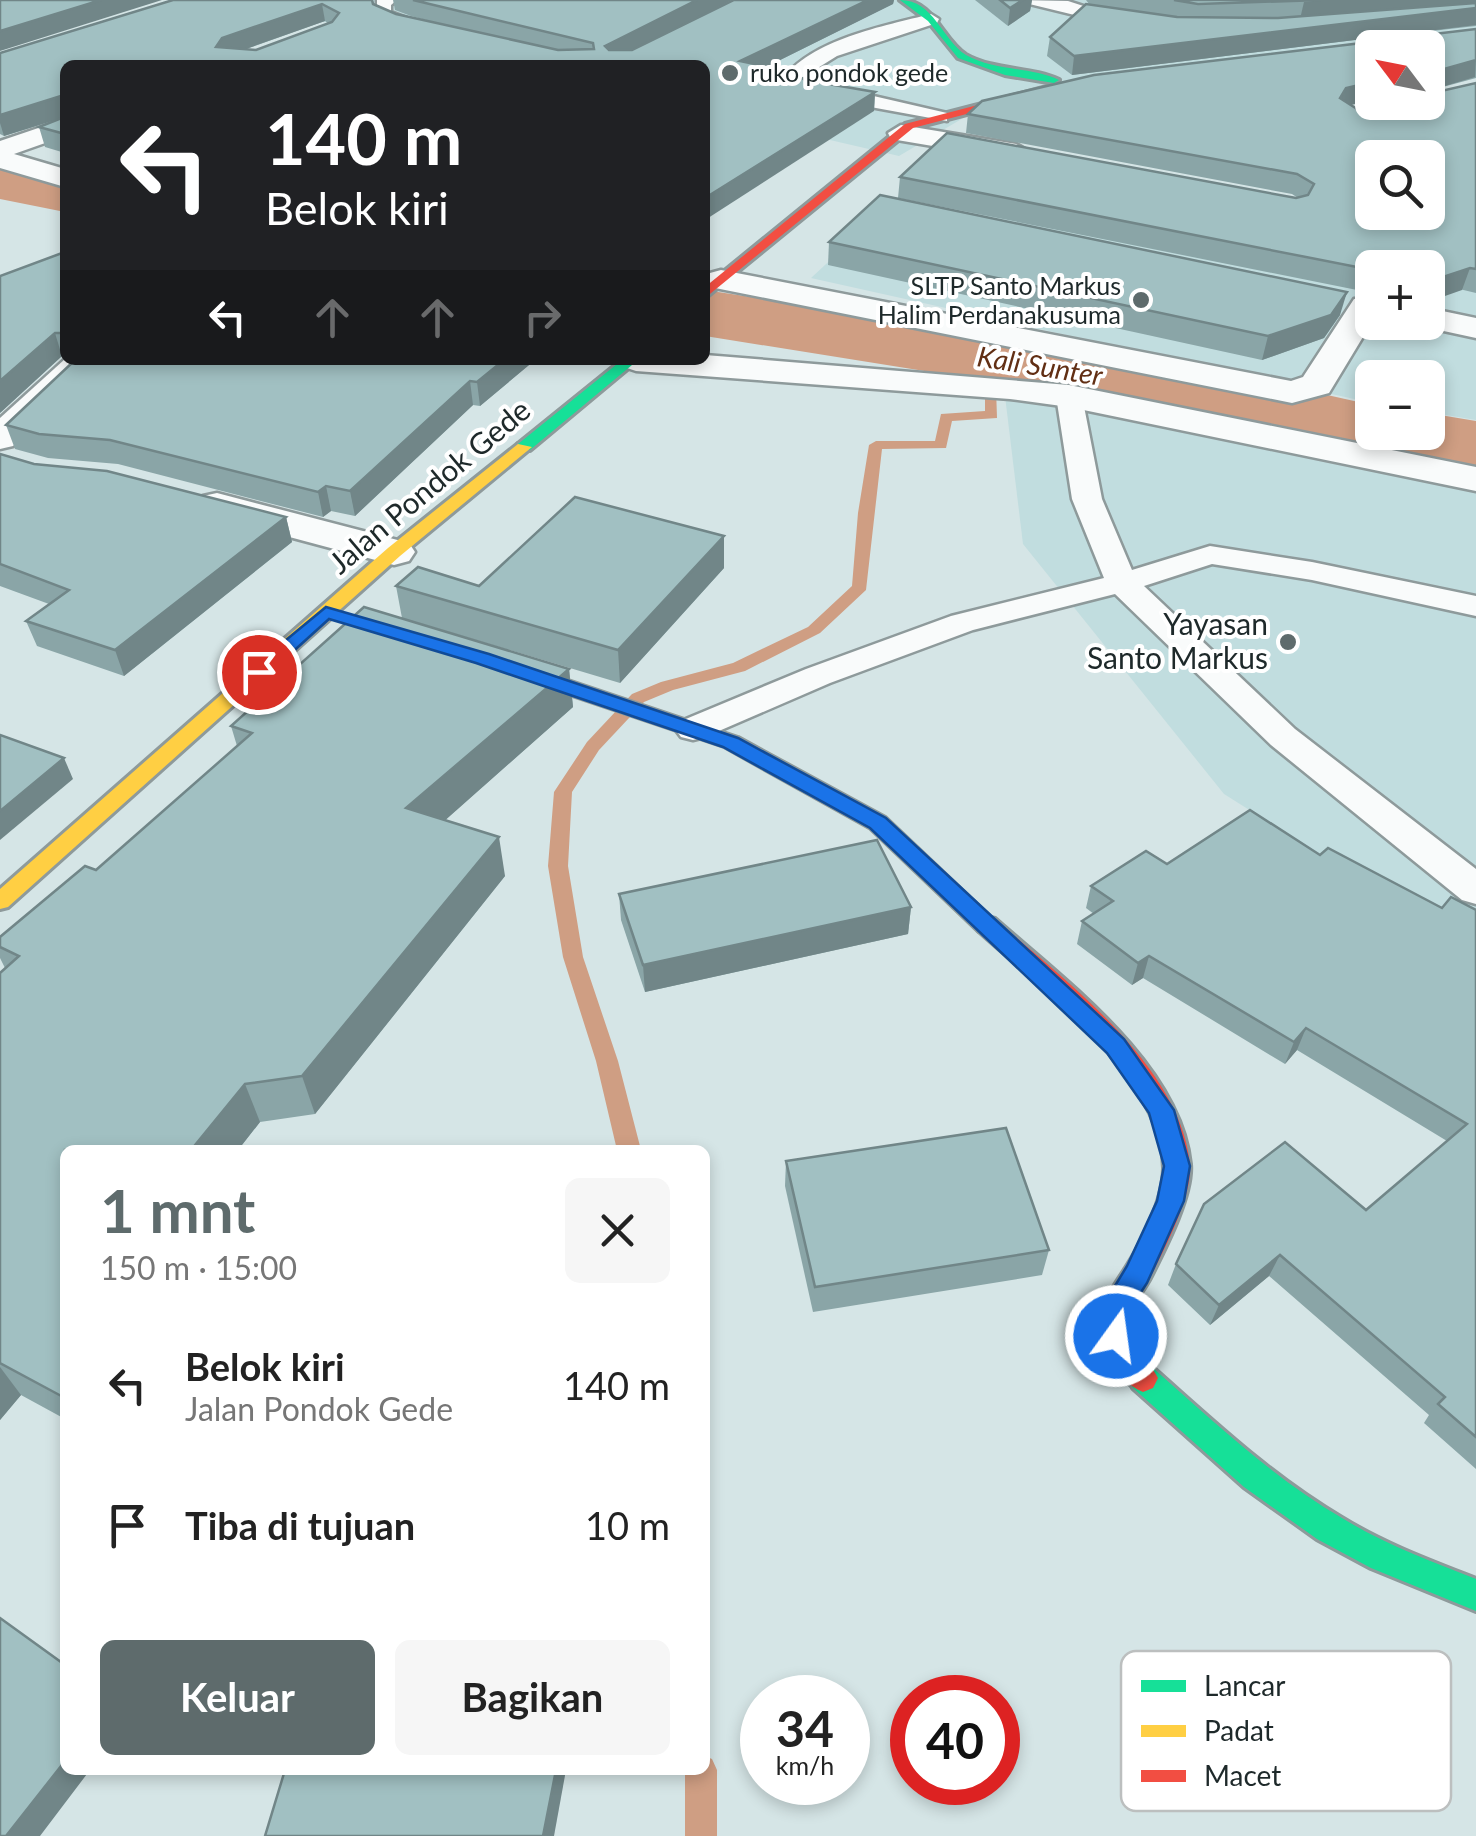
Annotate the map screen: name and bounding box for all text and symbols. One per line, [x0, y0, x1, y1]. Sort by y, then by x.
north arrow [1355, 30, 1445, 120]
map controls [1355, 30, 1445, 450]
place label: ruko pondok gede [750, 57, 948, 87]
marker: ruko pondok gede [719, 62, 741, 84]
text: 140 m [265, 96, 462, 180]
icon: left [100, 100, 230, 230]
button: search [1355, 140, 1445, 230]
text: Belok kiri [265, 181, 449, 235]
button: + [1355, 250, 1445, 340]
place label: SLTP Santo Markus Halim Perdanakusuma [878, 270, 1121, 329]
marker: SLTP Santo Markus Halim Perdanakusuma [1130, 289, 1152, 311]
icon: left [200, 290, 255, 345]
icon: ahead [305, 290, 360, 345]
icon: ahead [410, 290, 465, 345]
icon: right [515, 290, 570, 345]
water label: Kali Sunter [975, 338, 1106, 392]
button: − [1355, 360, 1445, 450]
street label: Jalan Pondok Gede [321, 391, 537, 580]
place label: Yayasan Santo Markus [1087, 605, 1268, 675]
pin [217, 630, 302, 715]
marker: Yayasan Santo Markus [1277, 631, 1299, 653]
icon: arrive [232, 645, 287, 700]
text: 1 mnt [100, 1174, 255, 1246]
button: close [565, 1178, 670, 1283]
text: 150 m · 15:00 [100, 1248, 297, 1287]
position arrow [1064, 1284, 1168, 1388]
text: Belok kiri [185, 1343, 345, 1389]
icon: left [100, 1358, 155, 1413]
text: 140 m [563, 1362, 670, 1408]
text: Jalan Pondok Gede [185, 1389, 453, 1428]
icon: arrive [100, 1498, 155, 1553]
text: Tiba di tujuan [185, 1502, 415, 1548]
text: 10 m [585, 1502, 670, 1548]
button: Keluar [100, 1640, 375, 1755]
button: Bagikan [395, 1640, 670, 1755]
legend [1121, 1651, 1451, 1811]
text: Lancar [1204, 1668, 1285, 1702]
speed limit sign: 40 [890, 1675, 1020, 1805]
text: 34 [776, 1698, 834, 1758]
text: Padat [1204, 1713, 1274, 1747]
text: km/h [776, 1750, 834, 1780]
text: Macet [1204, 1758, 1281, 1792]

